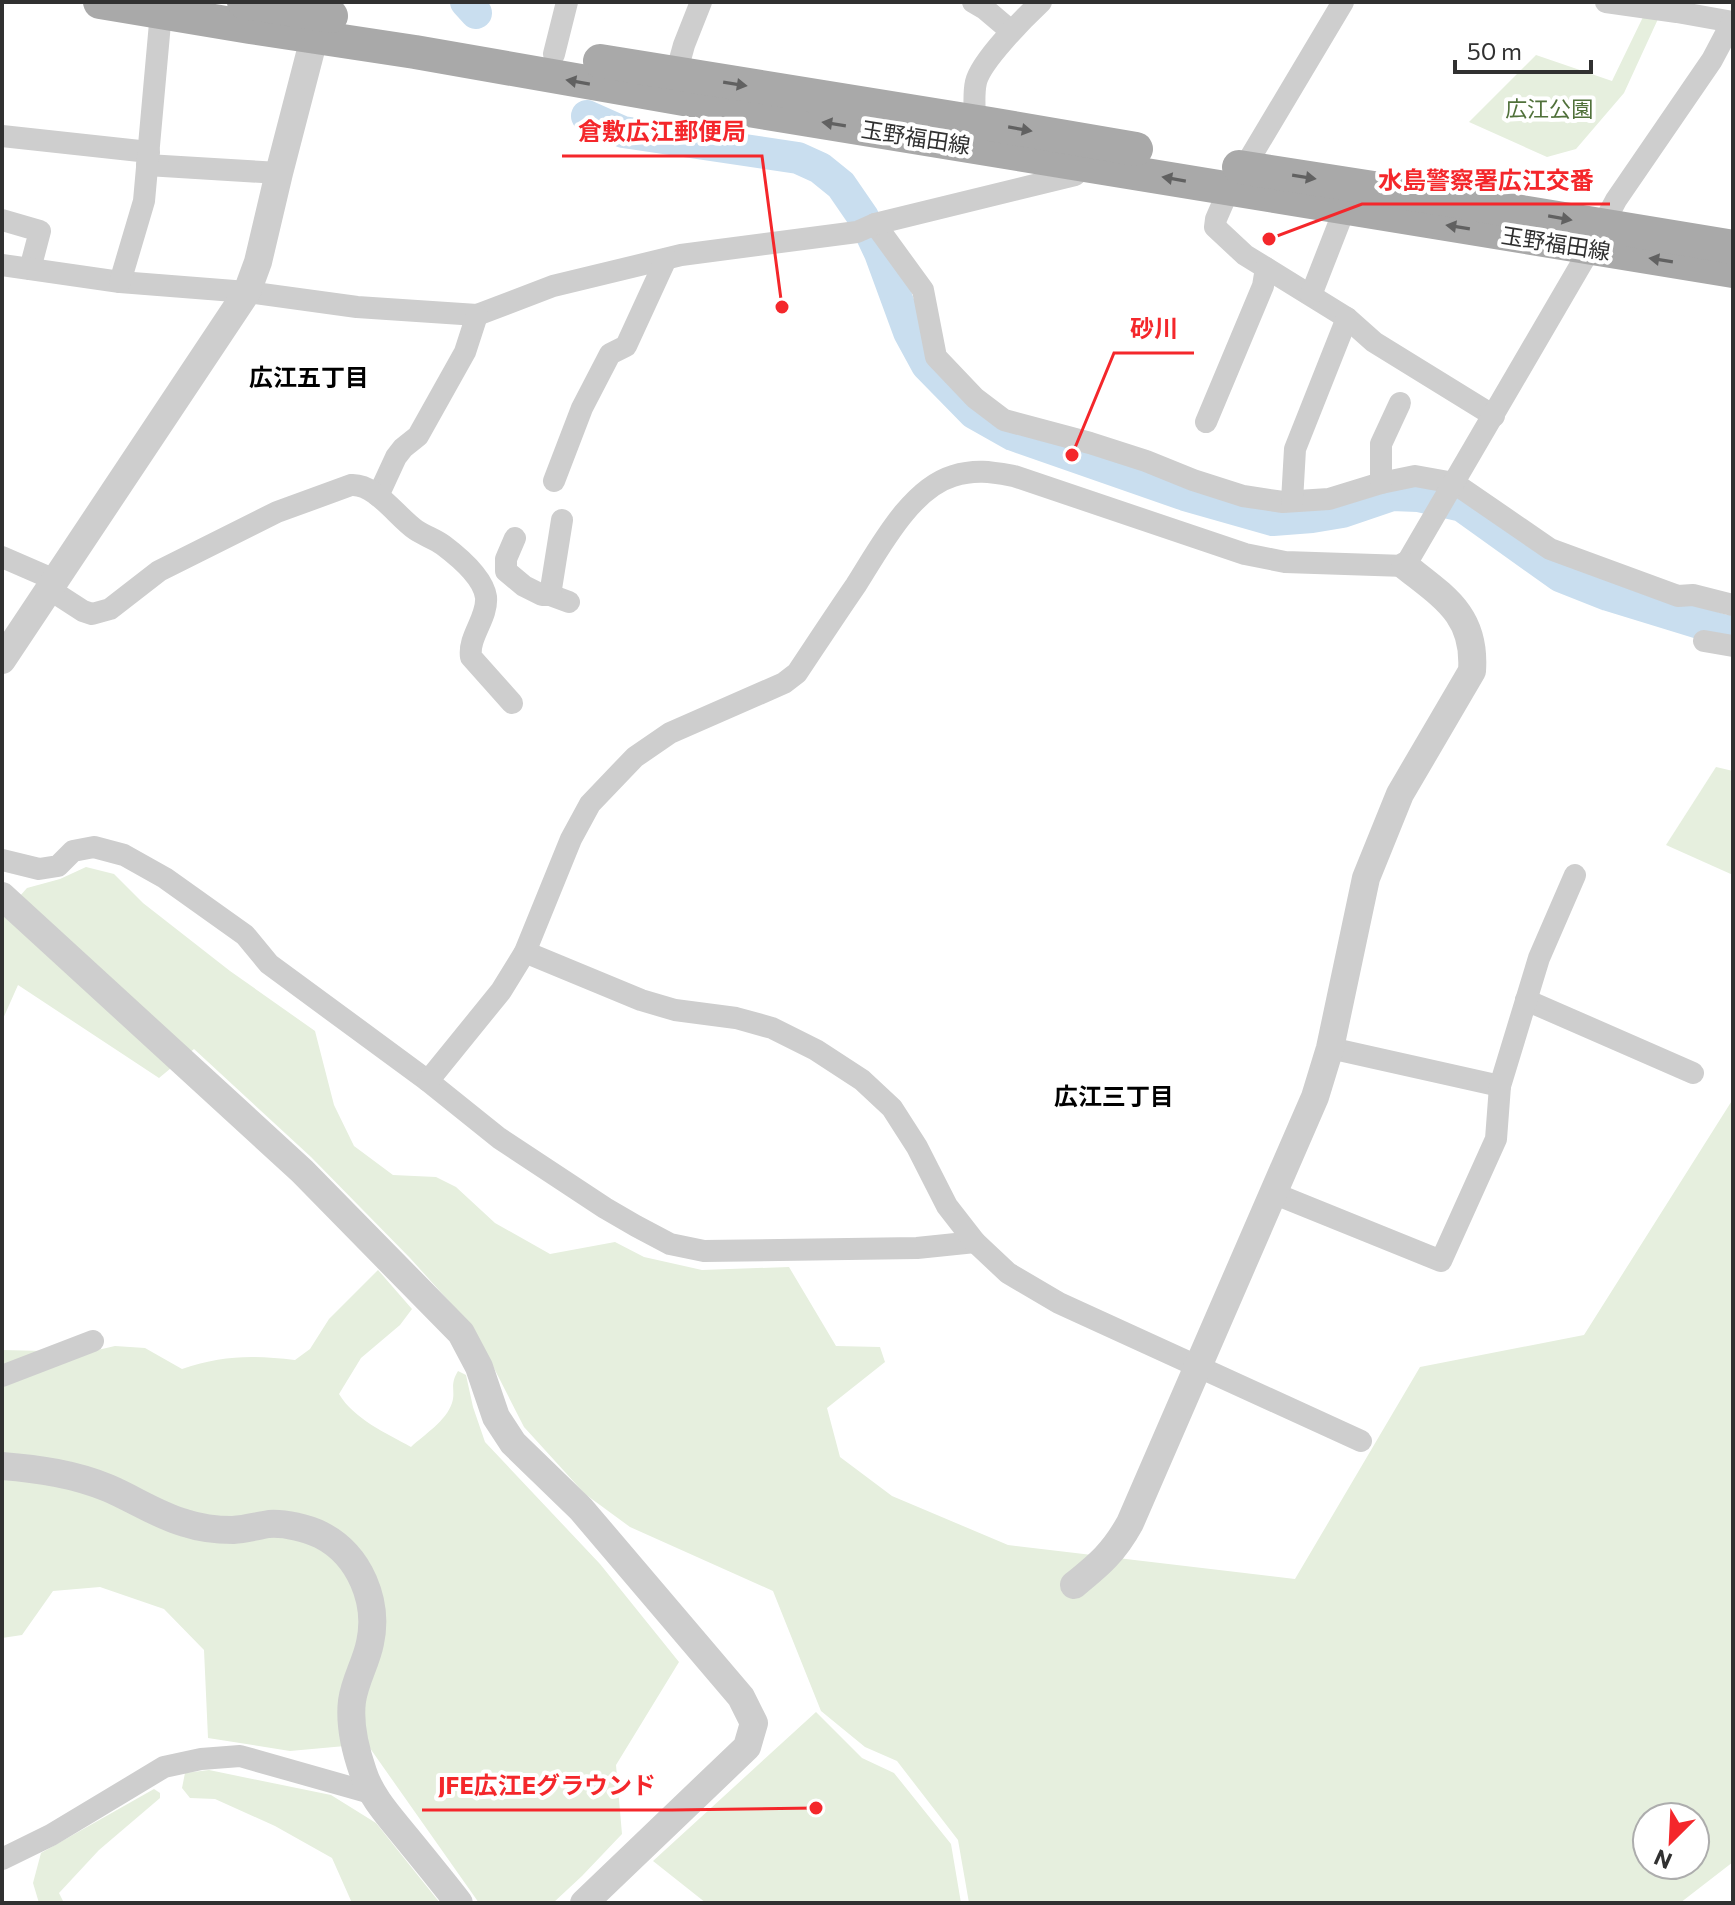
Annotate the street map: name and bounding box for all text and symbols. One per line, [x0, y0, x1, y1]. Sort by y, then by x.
scale bar [1455, 24, 1591, 74]
text: 50 m [1467, 36, 1522, 65]
one-way arrow [565, 75, 590, 87]
one-way arrow [723, 78, 748, 91]
park label: 広江公園 [1505, 95, 1593, 122]
callout: 倉敷広江郵便局 [562, 108, 762, 156]
street label: 玉野福田線 [860, 115, 972, 159]
text: 倉敷広江郵便局 [578, 116, 746, 145]
one-way arrow [821, 117, 846, 130]
one-way arrow [1008, 123, 1033, 135]
callout: 水島警察署広江交番 [1362, 156, 1610, 204]
text: 水島警察署広江交番 [1378, 165, 1594, 194]
one-way arrow [1292, 171, 1317, 184]
one-way arrow [1161, 173, 1186, 185]
one-way arrow [1548, 213, 1573, 225]
one-way arrow [1445, 220, 1470, 232]
street label: 玉野福田線 [1500, 221, 1612, 265]
one-way arrow [1649, 253, 1674, 266]
callout: 砂川 [1114, 305, 1194, 353]
text: 砂川 [1130, 313, 1178, 342]
district label: 広江五丁目 [249, 362, 369, 391]
district label: 広江三丁目 [1054, 1081, 1174, 1110]
callout: JFE広江Eグラウンド [422, 1762, 672, 1810]
text: JFE広江Eグラウンド [438, 1770, 656, 1799]
north arrow [1631, 1801, 1711, 1881]
text: N [1650, 1844, 1676, 1875]

